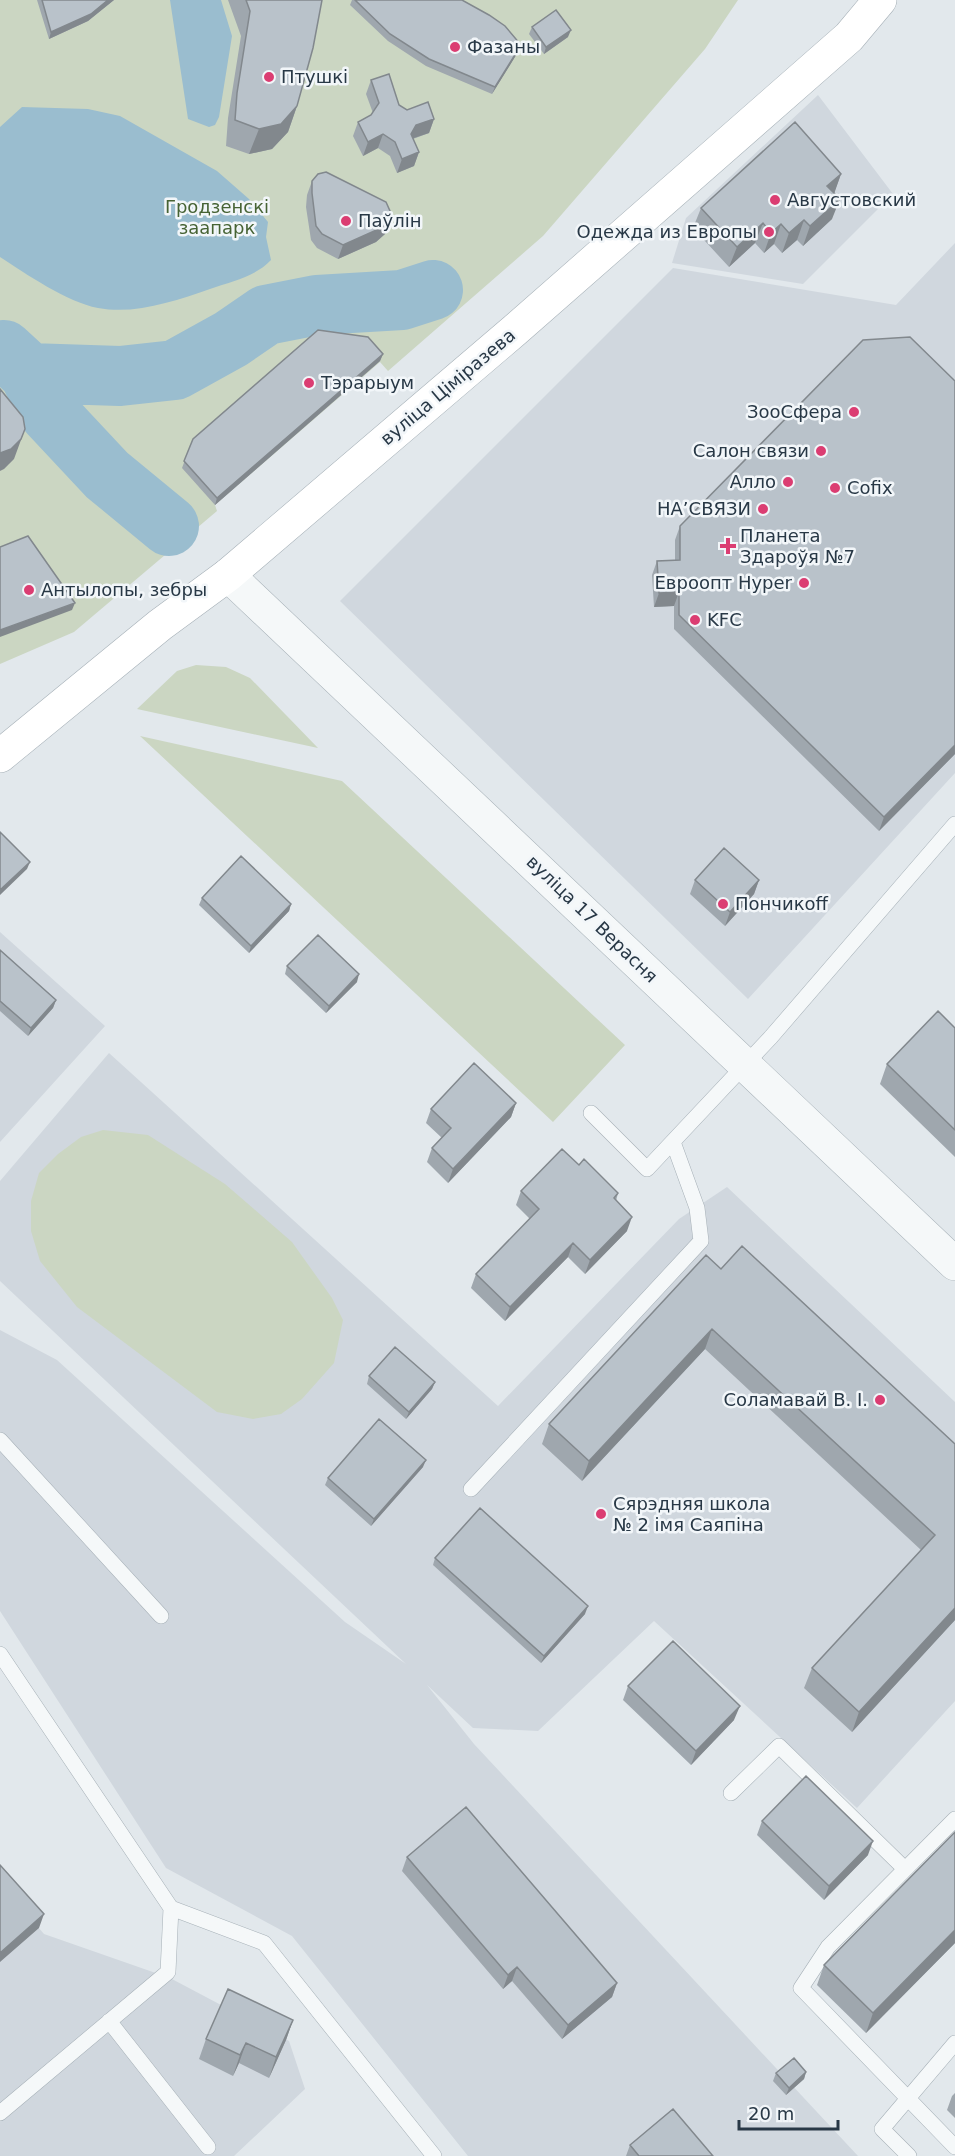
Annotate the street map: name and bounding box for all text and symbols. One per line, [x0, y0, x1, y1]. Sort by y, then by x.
place label: Фазаны [467, 36, 540, 57]
marker: Фазаны [448, 40, 462, 54]
place label: Птушкі [281, 66, 348, 87]
marker: Птушкі [262, 70, 276, 84]
place label: Августовский [787, 189, 916, 210]
marker: Августовский [768, 193, 782, 207]
park label: Гродзенскі заапарк [165, 196, 269, 238]
place label: Паўлін [358, 210, 422, 231]
marker: Паўлін [339, 214, 353, 228]
place label: Одежда из Европы [577, 221, 757, 242]
marker: Одежда из Европы [762, 225, 776, 239]
street label: вуліца Ціміразева [376, 324, 519, 449]
place label: Тэрарыум [320, 372, 414, 393]
marker: Тэрарыум [302, 376, 316, 390]
place label: ЗооСфера [747, 401, 842, 422]
marker: ЗооСфера [847, 405, 861, 419]
place label: Салон связи [693, 440, 809, 461]
marker: Салон связи [814, 444, 828, 458]
place label: Алло [730, 471, 776, 492]
marker: Алло [781, 475, 795, 489]
place label: Cofix [847, 477, 893, 498]
marker: Cofix [828, 481, 842, 495]
place label: НАʼСВЯЗИ [657, 498, 751, 519]
marker: НАʼСВЯЗИ [756, 502, 770, 516]
place label: Планета Здароўя №7 [740, 525, 855, 567]
marker: Планета Здароўя №7 [721, 539, 735, 553]
place label: Евроопт Hyper [655, 572, 793, 593]
marker: Евроопт Hyper [797, 576, 811, 590]
place label: Антылопы, зебры [41, 579, 207, 600]
marker: Антылопы, зебры [22, 583, 36, 597]
place label: KFC [707, 609, 742, 630]
marker: KFC [688, 613, 702, 627]
street label: вуліца 17 Верасня [523, 851, 662, 987]
place label: Пончикoff [735, 893, 829, 914]
marker: Пончикoff [716, 897, 730, 911]
place label: Соламавай В. І. [723, 1389, 868, 1410]
marker: Соламавай В. І. [873, 1393, 887, 1407]
place label: Сярэдняя школа № 2 імя Саяпіна [613, 1493, 770, 1535]
marker: Сярэдняя школа № 2 імя Саяпіна [594, 1507, 608, 1521]
scale bar [739, 2093, 838, 2131]
text: 20 m [748, 2103, 794, 2124]

